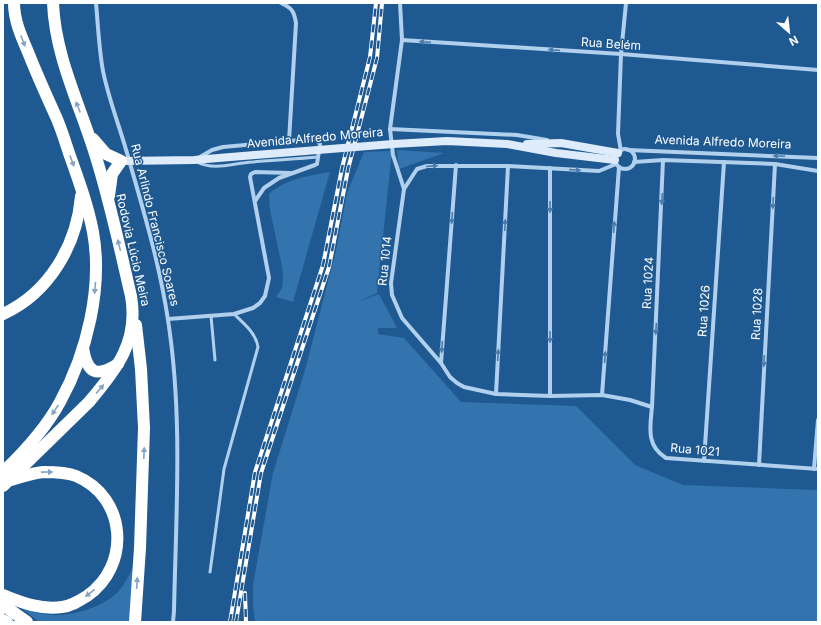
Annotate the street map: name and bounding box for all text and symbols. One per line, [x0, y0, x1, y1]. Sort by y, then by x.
north arrow [769, 12, 809, 52]
text: N [787, 33, 801, 49]
street label: Rua Belém [580, 34, 642, 53]
one-way arrow [20, 35, 26, 46]
one-way arrow [419, 38, 431, 45]
one-way arrow [548, 47, 560, 54]
one-way arrow [75, 101, 81, 113]
street label: Avenida Alfredo Moreira [246, 124, 384, 151]
street label: Avenida Alfredo Moreira [654, 132, 792, 151]
street label: Rua Arlindo Francisco Soares [128, 142, 183, 308]
one-way arrow [773, 153, 785, 160]
one-way arrow [69, 155, 75, 167]
one-way arrow [426, 163, 438, 169]
one-way arrow [569, 166, 581, 173]
street label: Rodovia Lúcio Meira [113, 192, 154, 308]
one-way arrow [658, 193, 665, 205]
one-way arrow [769, 197, 776, 209]
one-way arrow [547, 201, 553, 214]
one-way arrow [449, 212, 456, 224]
one-way arrow [501, 219, 508, 231]
one-way arrow [611, 221, 618, 233]
street label: Rua 1014 [374, 235, 395, 287]
one-way arrow [116, 239, 122, 251]
street label: Rua 1024 [639, 256, 656, 309]
one-way arrow [91, 282, 98, 294]
street label: Rua 1026 [694, 284, 713, 338]
street label: Rua 1028 [748, 288, 765, 340]
one-way arrow [652, 323, 659, 335]
one-way arrow [547, 331, 553, 344]
one-way arrow [439, 341, 446, 353]
one-way arrow [494, 349, 501, 361]
one-way arrow [601, 350, 608, 363]
one-way arrow [761, 355, 768, 367]
one-way arrow [95, 384, 104, 395]
one-way arrow [51, 405, 59, 415]
street label: Rua 1021 [670, 440, 720, 459]
one-way arrow [141, 446, 147, 459]
one-way arrow [41, 469, 53, 476]
one-way arrow [134, 577, 141, 589]
one-way arrow [84, 589, 95, 597]

